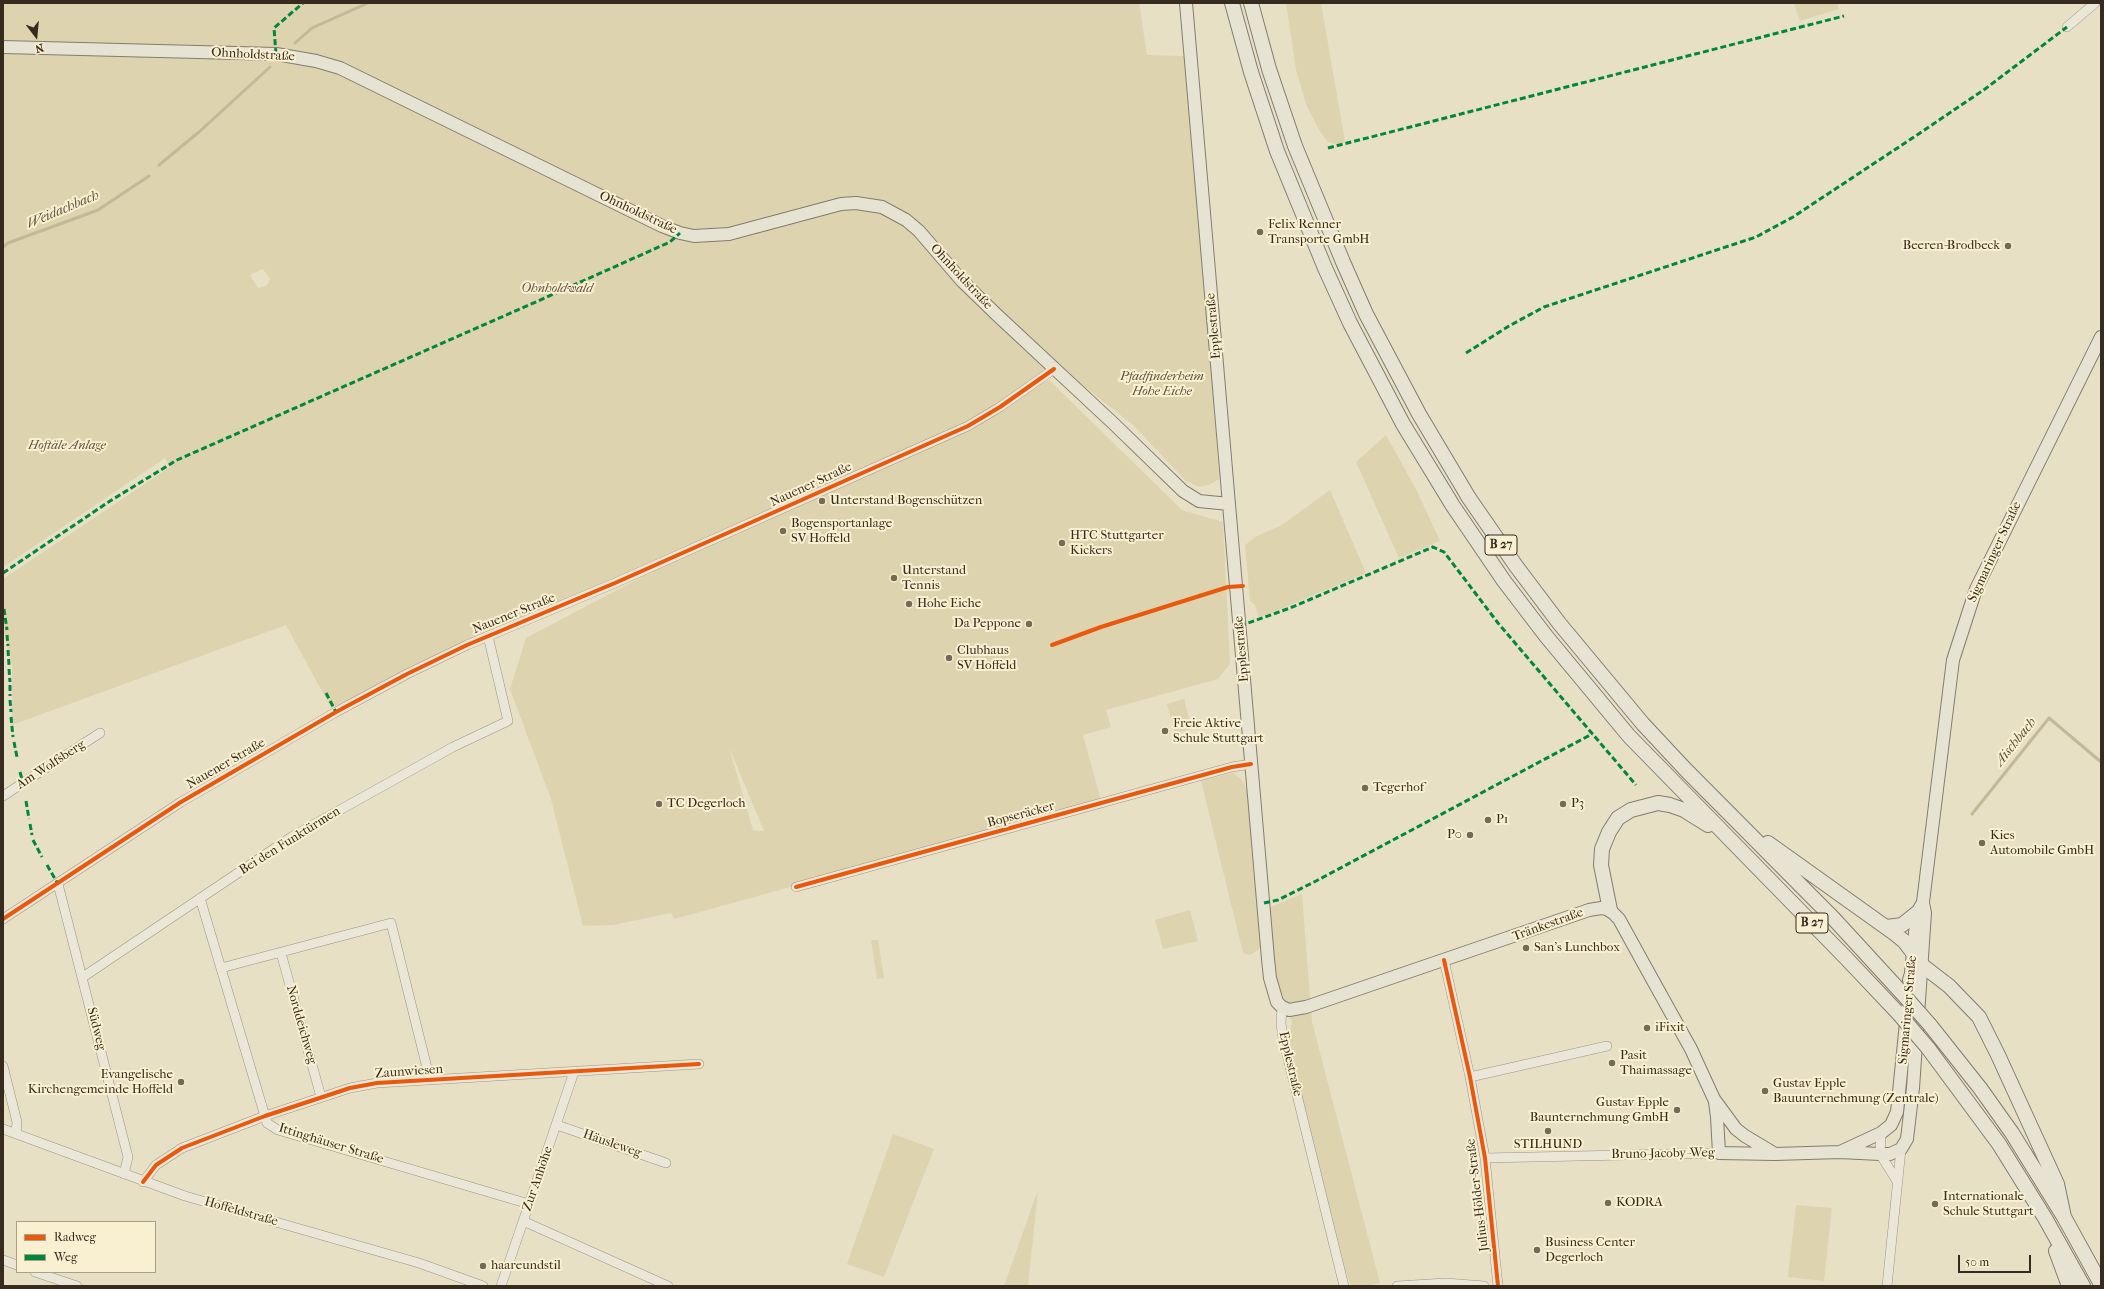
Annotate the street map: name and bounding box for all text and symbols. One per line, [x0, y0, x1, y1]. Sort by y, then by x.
north arrow [16, 16, 56, 56]
text: N [34, 41, 45, 55]
street label: Ohnholdstraße [211, 45, 295, 65]
water label: Weidachbach [24, 187, 102, 233]
street label: Ohnholdstraße [597, 188, 679, 238]
place label: Felix Renner Transporte GmbH [1268, 217, 1370, 248]
marker: Felix Renner Transporte GmbH [1255, 227, 1265, 237]
place label: Beeren-Brodbeck [1903, 238, 2000, 254]
street label: Ohnholdstraße [927, 241, 995, 313]
marker: Beeren-Brodbeck [2003, 241, 2013, 251]
park label: Ohnholdwald [521, 281, 593, 297]
street label: Epplestraße [1203, 292, 1225, 360]
park label: Pfadfinderheim Hohe Eiche [1120, 369, 1204, 400]
park label: Hoftäle Anlage [28, 438, 106, 454]
street label: Nauener Straße [768, 459, 854, 511]
place label: Unterstand Bogenschützen [830, 493, 982, 509]
marker: Unterstand Bogenschützen [817, 496, 827, 506]
street label: Sigmaringer Straße [1965, 499, 2025, 605]
place label: Bogensportanlage SV Hoffeld [791, 516, 892, 547]
marker: Bogensportanlage SV Hoffeld [778, 526, 788, 536]
place label: HTC Stuttgarter Kickers [1070, 528, 1164, 559]
road number: B 27 [1485, 535, 1517, 555]
marker: HTC Stuttgarter Kickers [1057, 538, 1067, 548]
place label: Unterstand Tennis [902, 563, 966, 594]
marker: Unterstand Tennis [889, 573, 899, 583]
street label: Nauener Straße [470, 590, 558, 638]
place label: Hohe Eiche [917, 596, 981, 612]
marker: Hohe Eiche [904, 599, 914, 609]
street label: Epplestraße [1231, 615, 1253, 683]
place label: Da Peppone [954, 616, 1021, 632]
marker: Da Peppone [1024, 619, 1034, 629]
place label: Clubhaus SV Hoffeld [957, 643, 1016, 674]
marker: Clubhaus SV Hoffeld [944, 653, 954, 663]
water label: Aischbach [1992, 715, 2040, 769]
place label: Freie Aktive Schule Stuttgart [1173, 716, 1264, 747]
marker: Freie Aktive Schule Stuttgart [1160, 726, 1170, 736]
street label: Nauener Straße [184, 735, 268, 793]
street label: Am Wolfsberg [14, 737, 88, 793]
place label: Tegerhof [1373, 780, 1424, 796]
marker: Tegerhof [1360, 783, 1370, 793]
place label: TC Degerloch [667, 796, 746, 812]
place label: P3 [1571, 796, 1584, 812]
marker: TC Degerloch [654, 799, 664, 809]
street label: Bopseräcker [986, 799, 1056, 831]
marker: P3 [1558, 799, 1568, 809]
street label: Bei den Funktürmen [237, 804, 343, 878]
place label: P1 [1496, 812, 1508, 828]
marker: P1 [1483, 815, 1493, 825]
place label: P0 [1447, 827, 1462, 843]
place label: Kies Automobile GmbH [1990, 828, 2094, 859]
marker: P0 [1465, 830, 1475, 840]
marker: Kies Automobile GmbH [1977, 838, 1987, 848]
street label: Tränkestraße [1510, 905, 1586, 945]
road number: B 27 [1796, 913, 1828, 933]
place label: San's Lunchbox [1534, 940, 1620, 956]
marker: San's Lunchbox [1521, 943, 1531, 953]
street label: Sigmaringer Straße [1895, 955, 1921, 1065]
street label: Norddeichweg [282, 984, 320, 1066]
street label: Südweg [83, 1006, 109, 1052]
place label: iFixit [1655, 1020, 1685, 1036]
marker: iFixit [1642, 1023, 1652, 1033]
street label: Epplestraße [1275, 1030, 1305, 1098]
place label: Pasit Thaimassage [1620, 1048, 1692, 1079]
marker: Pasit Thaimassage [1607, 1058, 1617, 1068]
street label: Zaunwiesen [375, 1062, 443, 1082]
place label: Evangelische Kirchengemeinde Hoffeld [28, 1067, 173, 1098]
place label: Gustav Epple Bauunternehmung (Zentrale) [1773, 1076, 1939, 1107]
marker: Evangelische Kirchengemeinde Hoffeld [176, 1077, 186, 1087]
marker: Gustav Epple Bauunternehmung (Zentrale) [1760, 1086, 1770, 1096]
place label: Gustav Epple Baunternehmung GmbH [1530, 1095, 1669, 1126]
marker: Gustav Epple Baunternehmung GmbH [1672, 1105, 1682, 1115]
street label: Ittinghäuser Straße [277, 1121, 385, 1167]
marker: STILHUND [1543, 1126, 1553, 1136]
street label: Häusleweg [581, 1127, 643, 1161]
place label: STILHUND [1514, 1137, 1582, 1153]
street label: Julius-Hölder-Straße [1463, 1138, 1493, 1252]
street label: Zur Anhöhe [520, 1144, 556, 1214]
street label: Bruno-Jacoby-Weg [1611, 1145, 1715, 1163]
place label: Internationale Schule Stuttgart [1943, 1189, 2034, 1220]
street label: Hoffeldstraße [202, 1194, 280, 1230]
place label: KODRA [1616, 1195, 1663, 1211]
marker: KODRA [1603, 1198, 1613, 1208]
marker: Internationale Schule Stuttgart [1930, 1199, 1940, 1209]
legend [16, 1221, 156, 1273]
text: Radweg [54, 1230, 96, 1244]
place label: Business Center Degerloch [1545, 1235, 1635, 1266]
marker: Business Center Degerloch [1532, 1245, 1542, 1255]
scale bar [1960, 1247, 2033, 1273]
text: Weg [54, 1250, 77, 1264]
text: 50 m [1965, 1255, 1989, 1269]
place label: haareundstil [491, 1258, 561, 1274]
marker: haareundstil [478, 1261, 488, 1271]

